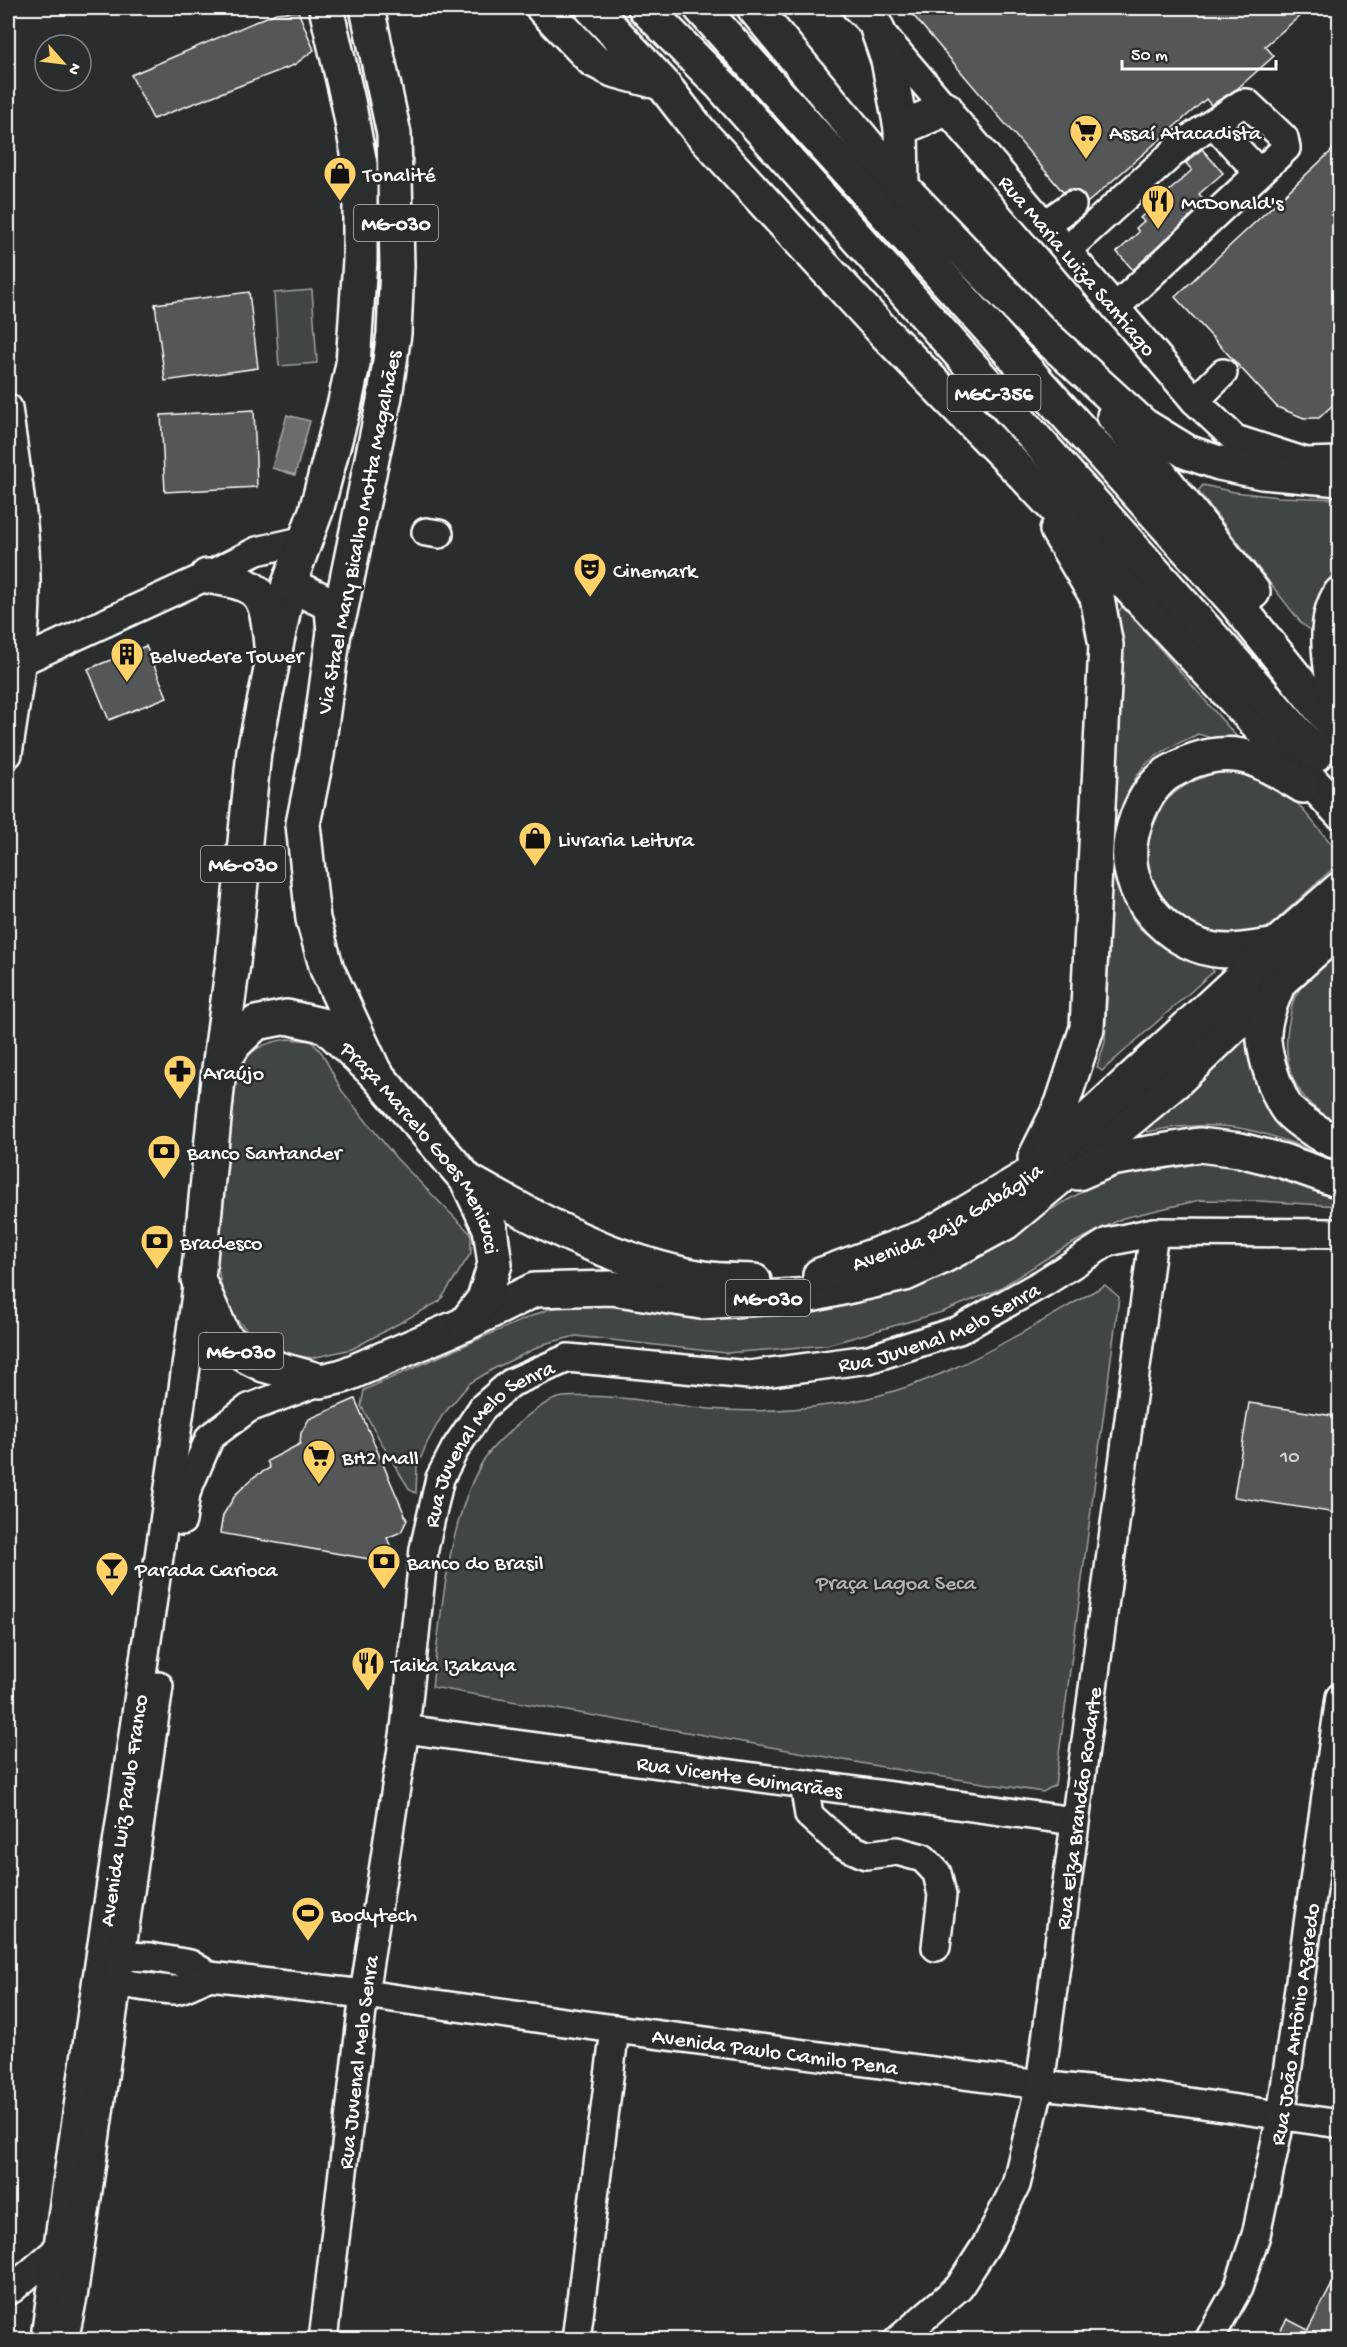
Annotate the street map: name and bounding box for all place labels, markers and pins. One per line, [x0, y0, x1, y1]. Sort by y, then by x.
supermarket icon: Assaí Atacadista [1068, 113, 1104, 160]
place label: Assaí Atacadista [1109, 122, 1262, 148]
shop icon: Tonalité [322, 155, 358, 202]
place label: Tonalité [361, 164, 436, 190]
restaurant icon: McDonald's [1140, 183, 1176, 230]
place label: McDonald's [1181, 192, 1284, 218]
theatre icon: Cinemark [572, 551, 608, 598]
place label: Cinemark [613, 560, 699, 586]
building icon: Belvedere Tower [109, 636, 145, 683]
place label: Belvedere Tower [149, 645, 305, 671]
shop icon: Livraria Leitura [517, 820, 553, 867]
place label: Livraria Leitura [558, 829, 695, 855]
pharmacy icon: Araújo [162, 1053, 198, 1100]
place label: Araújo [203, 1062, 264, 1088]
bank icon: Banco Santander [146, 1133, 182, 1180]
place label: Banco Santander [186, 1142, 344, 1168]
bank icon: Bradesco [139, 1223, 175, 1270]
place label: Bradesco [179, 1232, 263, 1258]
supermarket icon: BH2 Mall [301, 1438, 337, 1485]
place label: BH2 Mall [341, 1447, 419, 1473]
bank icon: Banco do Brasil [366, 1543, 402, 1590]
bar icon: Parada Carioca [94, 1550, 130, 1597]
place label: Banco do Brasil [406, 1552, 544, 1578]
place label: Parada Carioca [134, 1559, 278, 1585]
restaurant icon: Taika Izakaya [350, 1645, 386, 1692]
place label: Taika Izakaya [389, 1654, 517, 1680]
sports icon: Bodytech [290, 1895, 326, 1942]
place label: Bodytech [330, 1904, 417, 1930]

